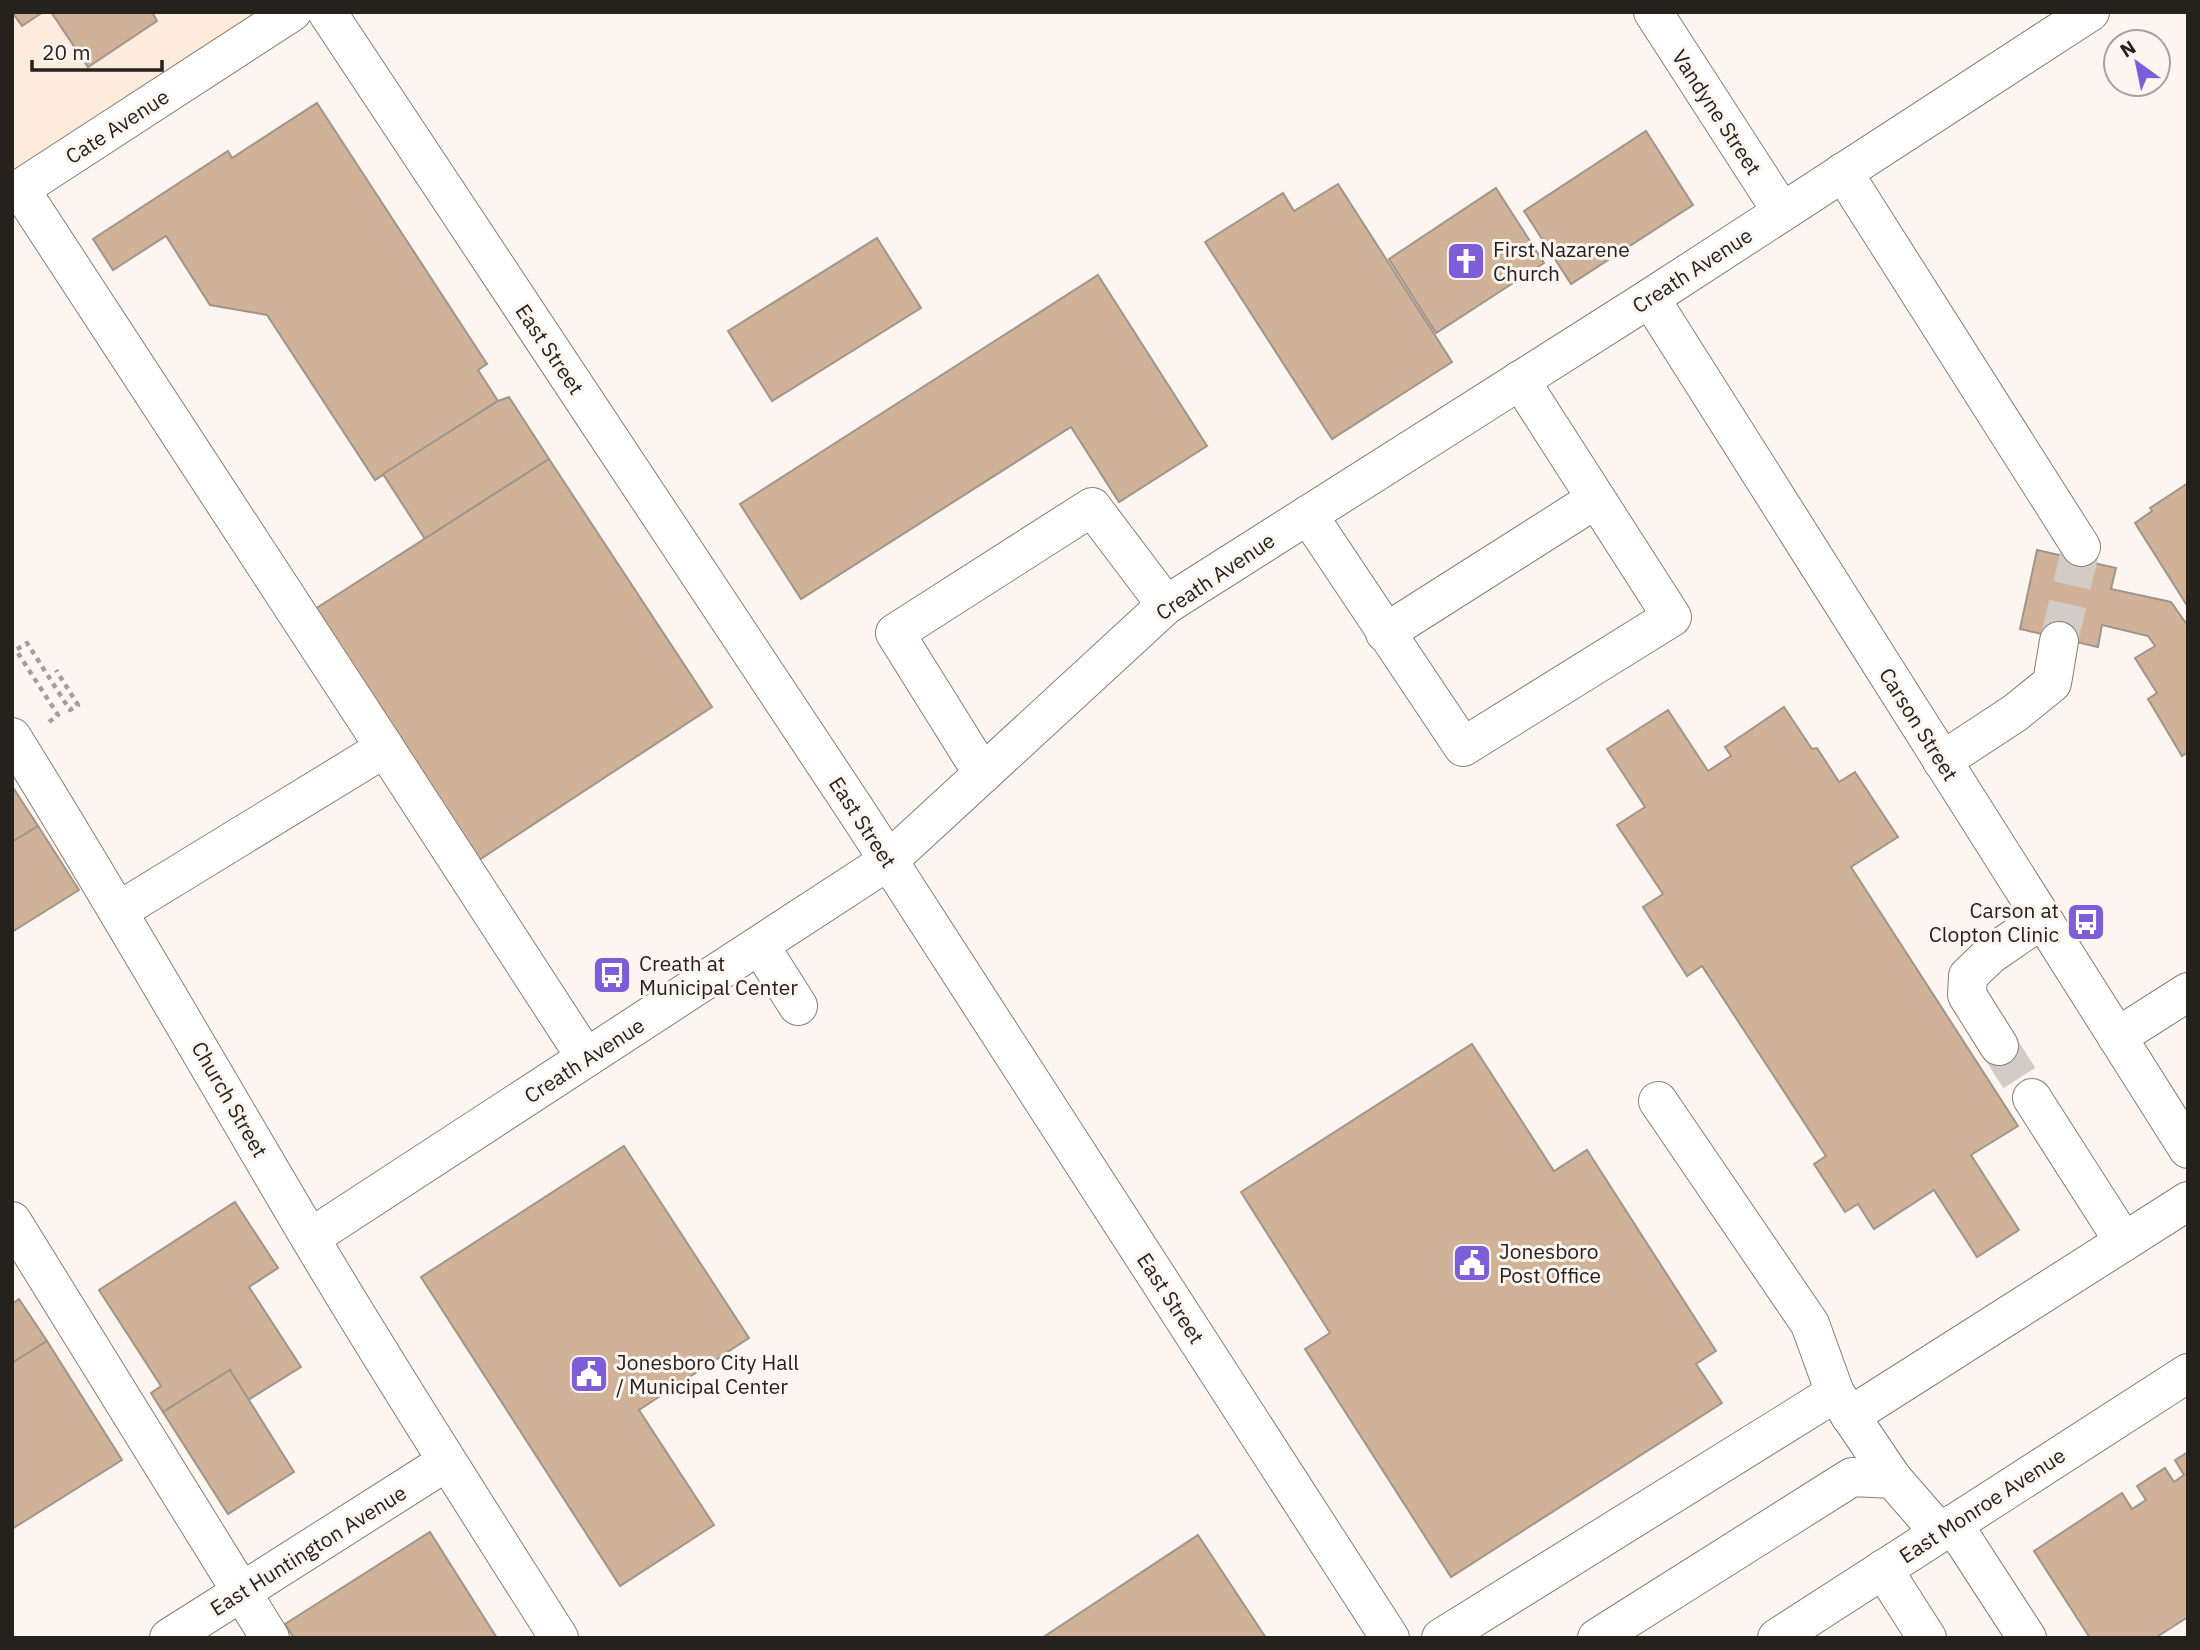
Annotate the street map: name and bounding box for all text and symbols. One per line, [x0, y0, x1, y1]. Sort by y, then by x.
scale bar [32, 28, 161, 72]
north arrow [2102, 28, 2172, 98]
text: N [2115, 35, 2140, 63]
text: 20 m [42, 38, 91, 66]
street label: Vandyne Street [1666, 44, 1768, 180]
street label: Cate Avenue [60, 82, 174, 170]
street label: Creath Avenue [1627, 221, 1757, 319]
place label: First Nazarene Church [1493, 235, 1630, 287]
church icon: First Nazarene Church [1445, 240, 1487, 282]
street label: East Street [509, 298, 591, 400]
street label: Creath Avenue [1150, 526, 1280, 626]
street label: Carson Street [1873, 662, 1965, 786]
street label: East Street [823, 771, 903, 873]
place label: Carson at Clopton Clinic [1929, 896, 2059, 948]
bus stop icon: Carson at Clopton Clinic [2065, 901, 2107, 943]
place label: Creath at Municipal Center [639, 949, 798, 1001]
bus stop icon: Creath at Municipal Center [591, 954, 633, 996]
street label: Creath Avenue [519, 1011, 649, 1109]
street label: Church Street [185, 1036, 275, 1162]
place label: Jonesboro Post Office [1499, 1237, 1601, 1289]
public building icon: Jonesboro Post Office [1451, 1242, 1493, 1284]
street label: East Street [1131, 1247, 1211, 1349]
place label: Jonesboro City Hall / Municipal Center [616, 1348, 799, 1400]
public building icon: Jonesboro City Hall / Municipal Center [568, 1353, 610, 1395]
street label: East Monroe Avenue [1894, 1441, 2070, 1569]
street label: East Huntington Avenue [205, 1478, 411, 1622]

